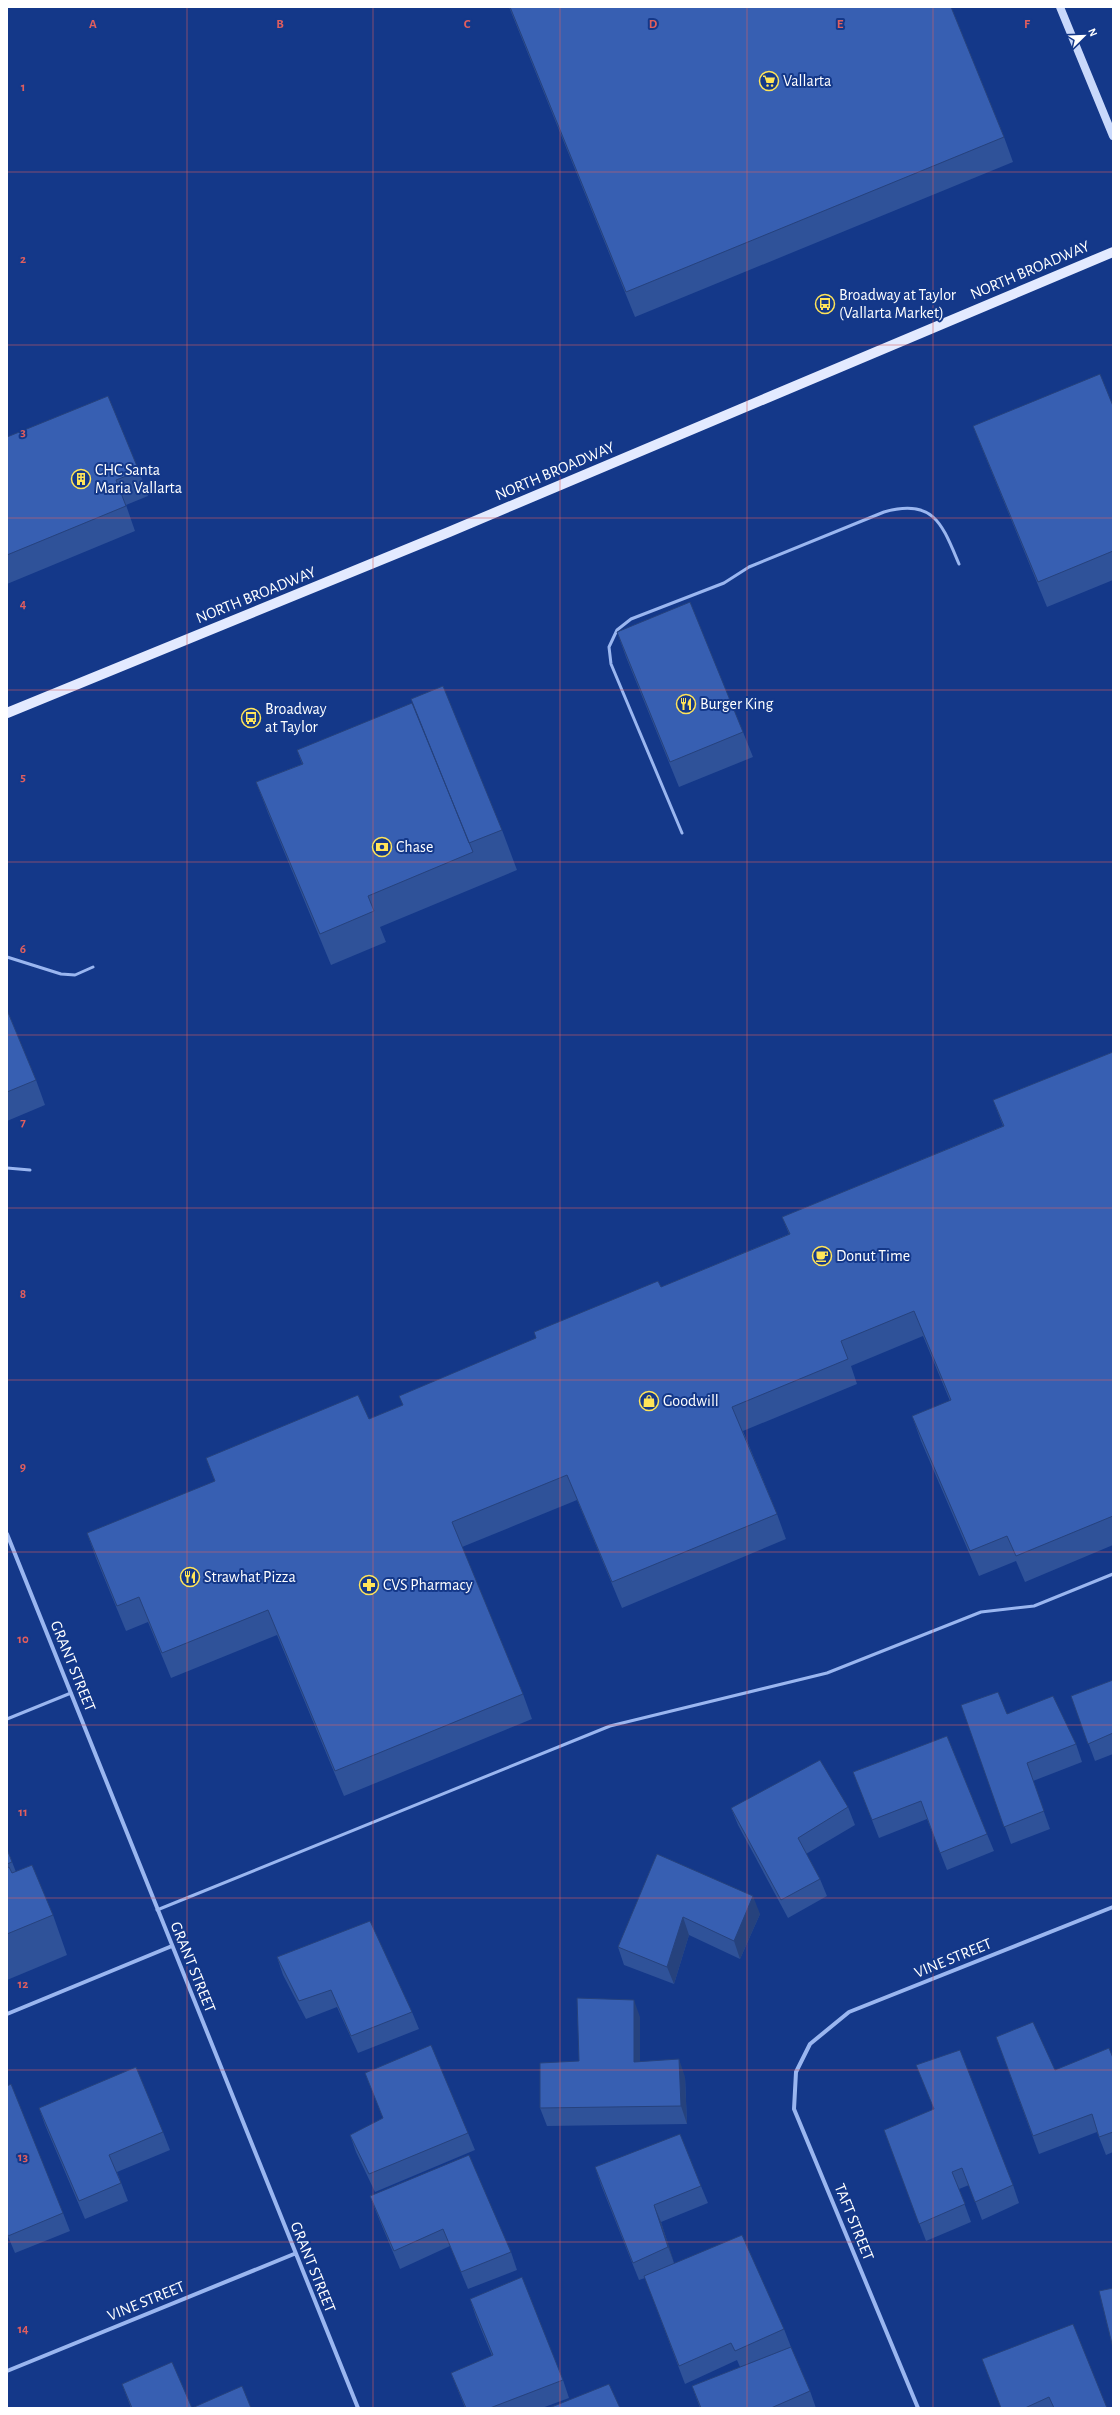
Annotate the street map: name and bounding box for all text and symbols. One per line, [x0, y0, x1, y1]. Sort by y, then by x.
north arrow [1064, 16, 1104, 56]
text: A [89, 18, 97, 31]
text: B [276, 18, 284, 31]
text: C [464, 18, 471, 31]
text: D [649, 18, 658, 31]
text: E [837, 18, 844, 31]
text: F [1024, 18, 1031, 31]
text: N [1086, 27, 1099, 38]
supermarket icon: Vallarta [758, 70, 780, 92]
place label: Vallarta [783, 73, 831, 89]
text: 1 [21, 81, 25, 94]
street label: NORTH BROADWAY [968, 237, 1093, 302]
text: 2 [20, 253, 26, 266]
place label: Broadway at Taylor (Vallarta Market) [839, 287, 957, 321]
bus stop icon: Broadway at Taylor (Vallarta Market) [814, 293, 836, 315]
text: 3 [20, 426, 26, 439]
street label: NORTH BROADWAY [493, 438, 618, 503]
place label: CHC Santa Maria Vallarta [95, 462, 182, 496]
building icon: CHC Santa Maria Vallarta [70, 468, 92, 490]
street label: NORTH BROADWAY [194, 563, 319, 626]
text: 4 [20, 598, 27, 611]
restaurant icon: Burger King [675, 693, 697, 715]
place label: Burger King [700, 696, 774, 712]
place label: Broadway at Taylor [265, 701, 327, 736]
bus stop icon: Broadway at Taylor [240, 707, 262, 729]
text: 5 [20, 771, 26, 784]
bank icon: Chase [371, 836, 393, 858]
place label: Chase [396, 839, 433, 855]
text: 6 [20, 943, 26, 956]
text: 7 [20, 1116, 26, 1129]
cafe icon: Donut Time [811, 1245, 833, 1267]
place label: Donut Time [836, 1248, 910, 1264]
text: 8 [20, 1288, 26, 1301]
shop icon: Goodwill [638, 1390, 660, 1412]
place label: Goodwill [663, 1393, 719, 1409]
text: 9 [20, 1461, 26, 1474]
restaurant icon: Strawhat Pizza [179, 1566, 201, 1588]
place label: Strawhat Pizza [204, 1569, 296, 1585]
pharmacy icon: CVS Pharmacy [358, 1574, 380, 1596]
place label: CVS Pharmacy [383, 1577, 473, 1594]
street label: GRANT STREET [48, 1618, 98, 1714]
text: 10 [17, 1633, 29, 1646]
text: 11 [18, 1806, 28, 1819]
street label: GRANT STREET [168, 1919, 218, 2015]
street label: VINE STREET [912, 1935, 994, 1981]
text: 12 [18, 1978, 28, 1991]
text: 13 [18, 2151, 29, 2164]
street label: TAFT STREET [831, 2181, 877, 2263]
street label: GRANT STREET [288, 2219, 338, 2315]
street label: VINE STREET [105, 2278, 187, 2324]
text: 14 [17, 2323, 29, 2336]

